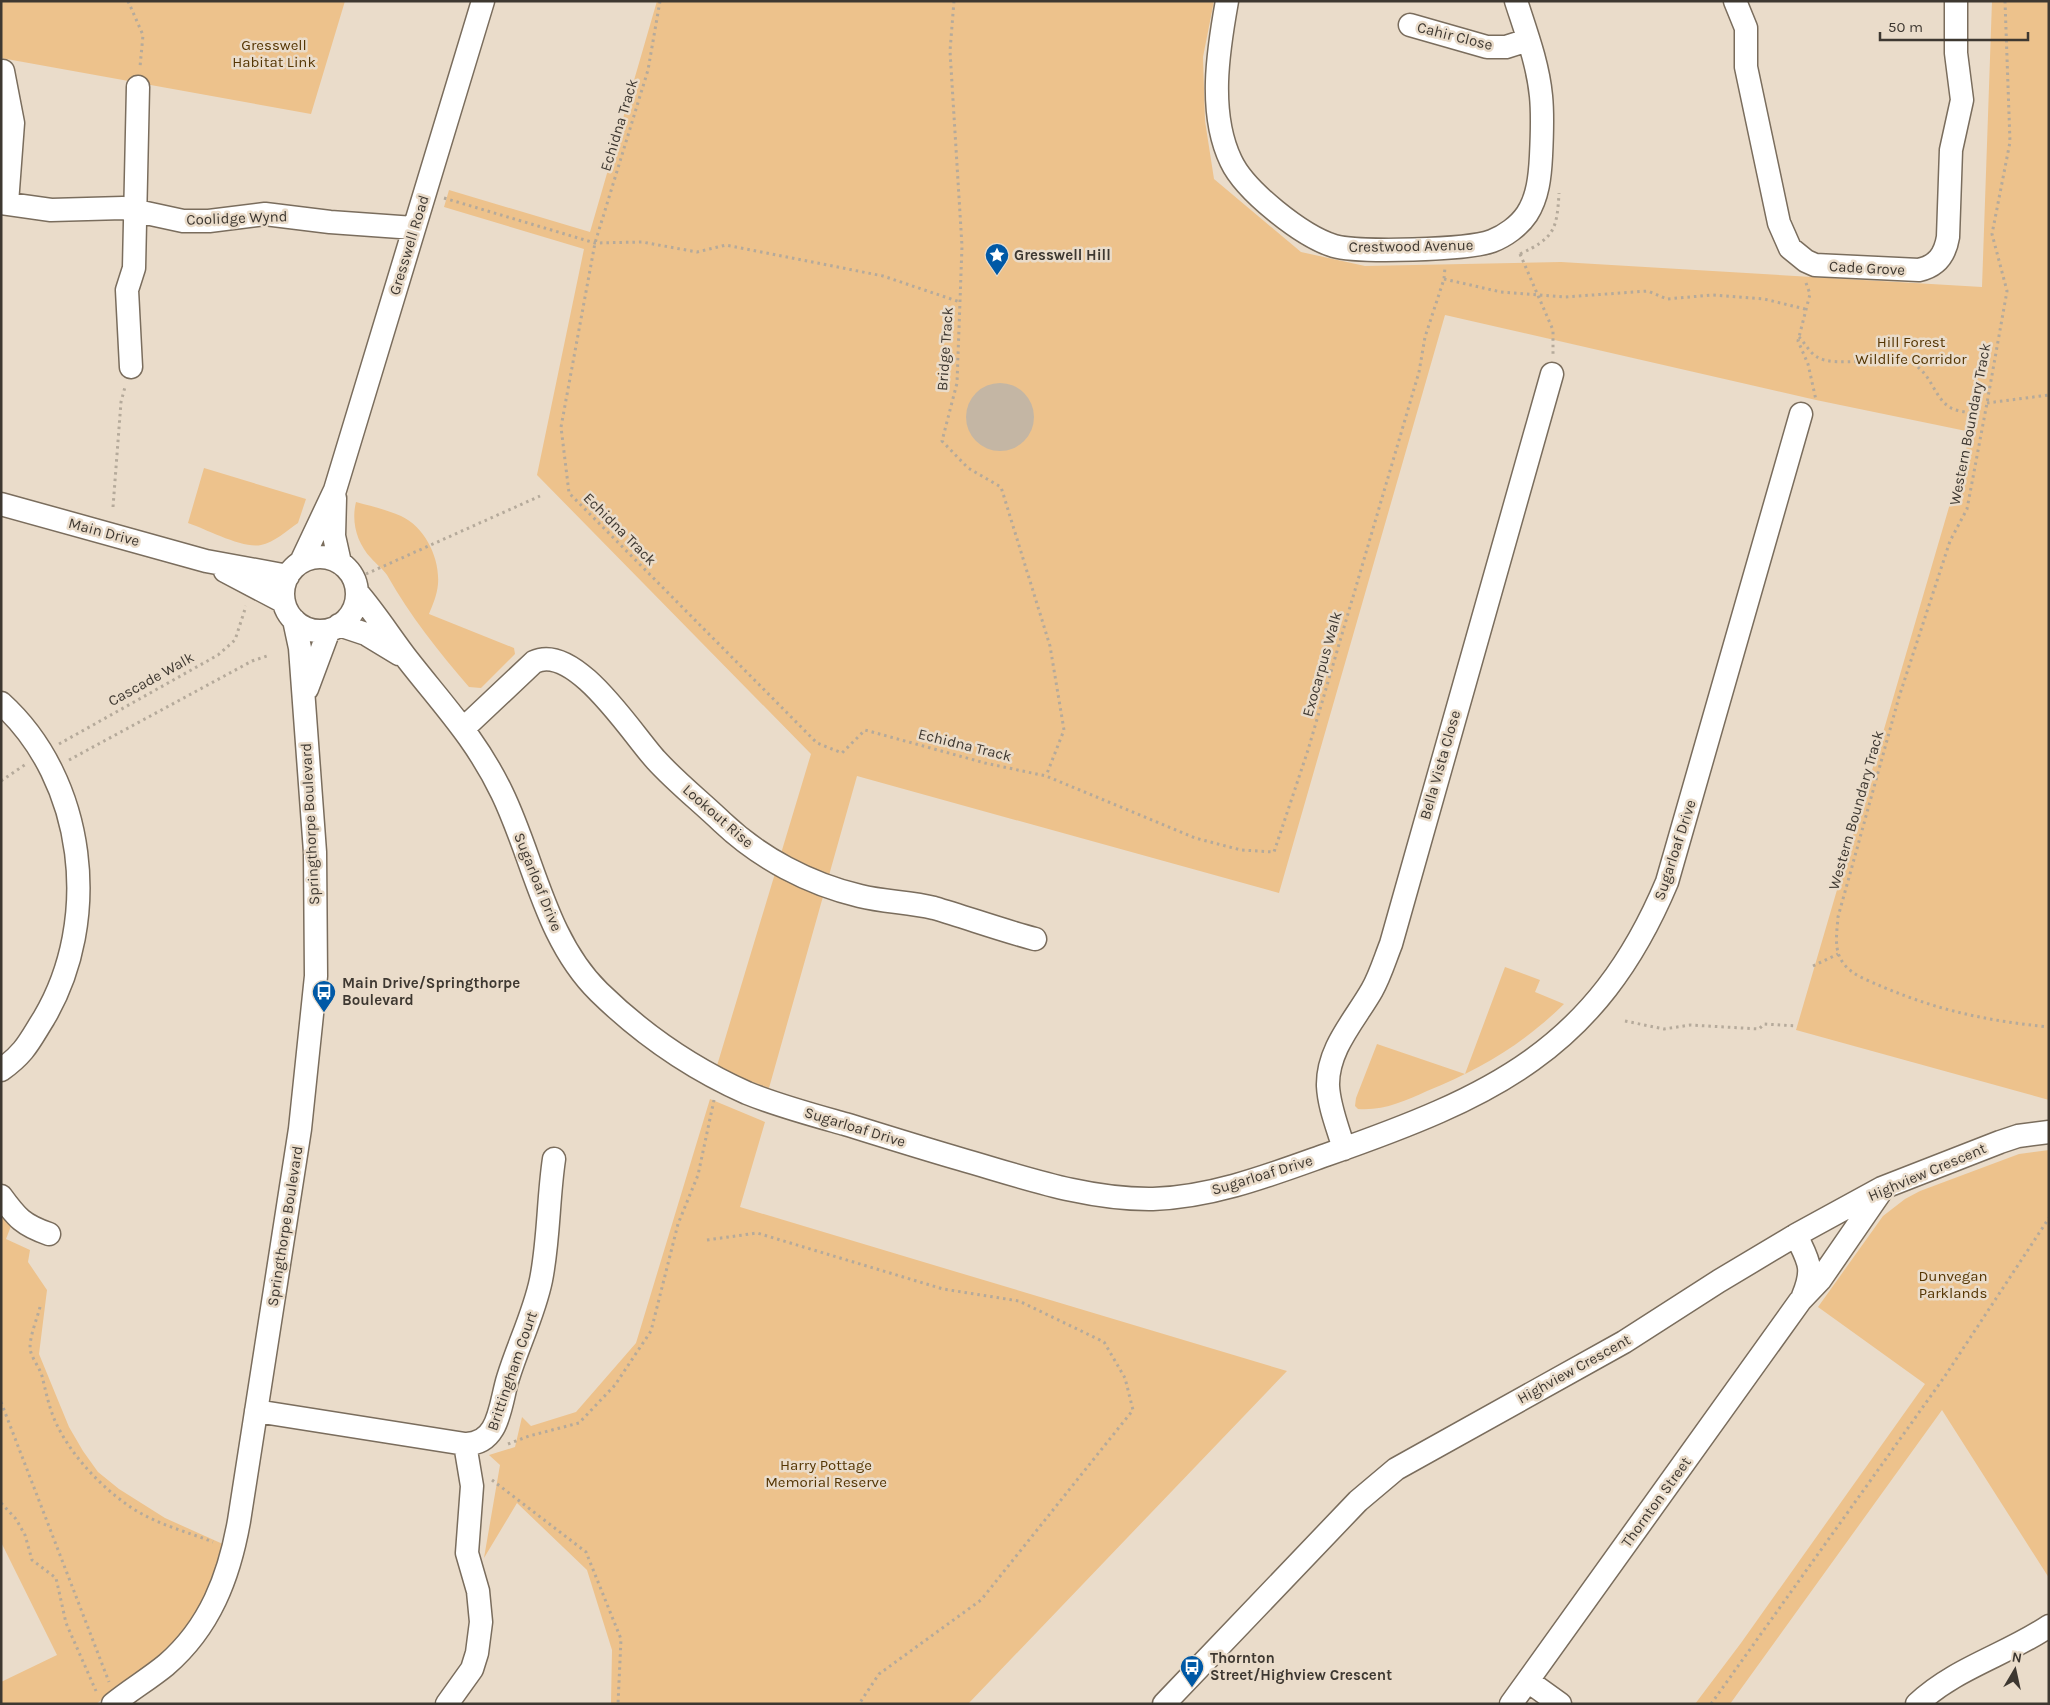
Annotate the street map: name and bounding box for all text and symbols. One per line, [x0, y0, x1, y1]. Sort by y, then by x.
scale bar [1880, 10, 2028, 42]
street label: Cahir Close [1415, 18, 1495, 54]
text: 50 m [1888, 18, 1923, 36]
park label: Gresswell Habitat Link [232, 36, 316, 71]
street label: Echidna Track [596, 77, 642, 173]
street label: Gresswell Road [385, 193, 433, 297]
street label: Coolidge Wynd [186, 207, 288, 229]
street label: Crestwood Avenue [1348, 236, 1474, 256]
place icon: Gresswell Hill [984, 242, 1010, 276]
place label: Gresswell Hill [1014, 246, 1111, 264]
street label: Cade Grove [1829, 257, 1905, 279]
street label: Bridge Track [933, 306, 957, 392]
park label: Hill Forest Wildlife Corridor [1855, 333, 1967, 368]
street label: Western Boundary Track [1945, 341, 1995, 507]
street label: Echidna Track [580, 489, 660, 569]
street label: Main Drive [66, 514, 142, 550]
street label: Exocarpus Walk [1298, 609, 1346, 719]
street label: Cascade Walk [105, 648, 197, 710]
street label: Bella Vista Close [1416, 708, 1464, 822]
street label: Echidna Track [916, 725, 1014, 765]
street label: Western Boundary Track [1825, 728, 1887, 892]
street label: Springthorpe Boulevard [297, 743, 323, 905]
street label: Lookout Rise [679, 780, 757, 852]
street label: Sugarloaf Drive [1650, 797, 1700, 903]
street label: Sugarloaf Drive [510, 830, 566, 934]
place label: Main Drive/Springthorpe Boulevard [342, 974, 520, 1009]
bus stop icon: Main Drive/Springthorpe Boulevard [311, 979, 337, 1013]
street label: Sugarloaf Drive [802, 1103, 908, 1151]
street label: Highview Crescent [1865, 1139, 1989, 1205]
street label: Springthorpe Boulevard [263, 1144, 307, 1308]
street label: Sugarloaf Drive [1209, 1151, 1315, 1199]
park label: Dunvegan Parklands [1918, 1267, 1988, 1302]
street label: Brittingham Court [483, 1309, 541, 1433]
street label: Highview Crescent [1514, 1330, 1634, 1408]
street label: Thornton Street [1617, 1453, 1695, 1551]
park label: Harry Pottage Memorial Reserve [765, 1456, 887, 1491]
north arrow [1990, 1645, 2040, 1695]
text: N [2011, 1648, 2023, 1667]
place label: Thornton Street/Highview Crescent [1210, 1649, 1392, 1684]
bus stop icon: Thornton Street/Highview Crescent [1179, 1654, 1205, 1688]

